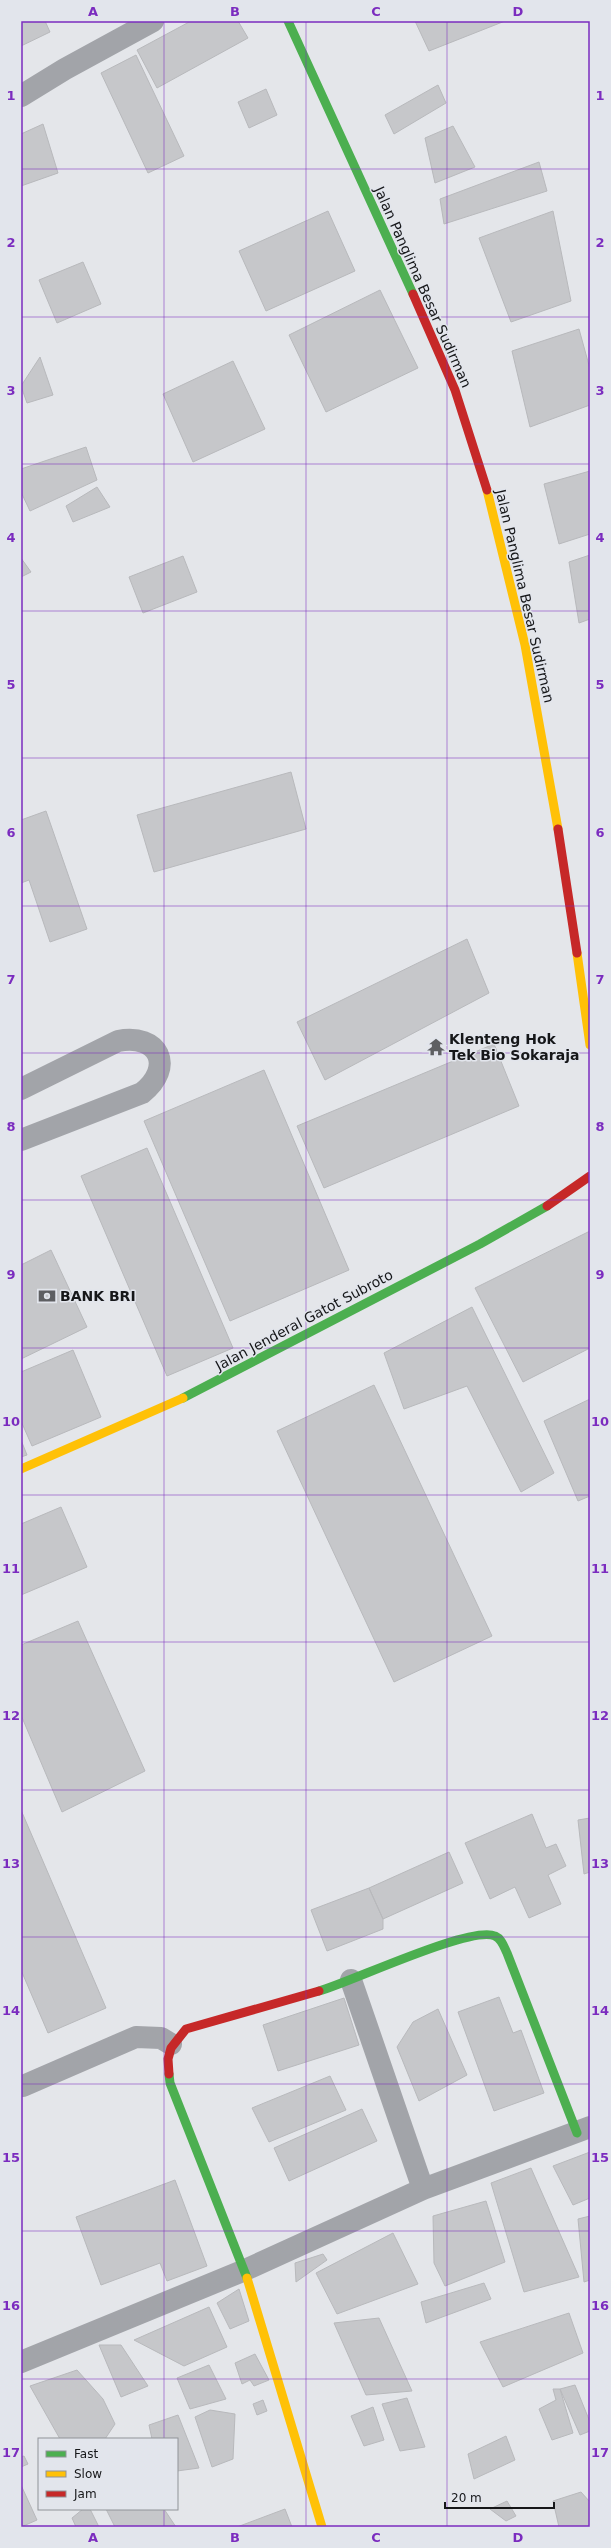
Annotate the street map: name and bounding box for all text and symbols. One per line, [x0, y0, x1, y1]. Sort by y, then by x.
text: A [88, 4, 98, 19]
text: B [230, 4, 240, 19]
text: C [371, 4, 381, 19]
text: D [513, 4, 524, 19]
text: 1 [6, 88, 16, 103]
text: 1 [595, 88, 605, 103]
street label: Jalan Panglima Besar Sudirman [371, 183, 475, 390]
text: 2 [6, 235, 16, 250]
text: 2 [595, 235, 605, 250]
text: 3 [6, 383, 16, 398]
text: 3 [595, 383, 605, 398]
street label: Jalan Panglima Besar Sudirman [492, 487, 557, 704]
text: 4 [6, 530, 16, 545]
text: 4 [595, 530, 605, 545]
text: 5 [6, 677, 16, 692]
text: 5 [595, 677, 605, 692]
text: 6 [6, 825, 16, 840]
text: 6 [595, 825, 605, 840]
text: 7 [6, 972, 16, 987]
text: 7 [595, 972, 605, 987]
place label: Klenteng Hok Tek Bio Sokaraja [449, 1031, 579, 1063]
temple icon: Klenteng Hok Tek Bio Sokaraja [426, 1037, 446, 1057]
text: 8 [6, 1119, 16, 1134]
text: 8 [595, 1119, 605, 1134]
street label: Jalan Jenderal Gatot Subroto [212, 1266, 395, 1374]
text: 9 [6, 1267, 16, 1282]
text: 9 [595, 1267, 605, 1282]
bank icon: BANK BRI [37, 1286, 57, 1306]
place label: BANK BRI [60, 1288, 136, 1304]
text: 10 [2, 1414, 20, 1429]
text: 10 [591, 1414, 609, 1429]
text: 11 [2, 1561, 20, 1576]
text: 11 [591, 1561, 609, 1576]
text: 12 [2, 1708, 20, 1723]
text: 12 [591, 1708, 609, 1723]
text: 13 [2, 1856, 20, 1871]
text: 13 [591, 1856, 609, 1871]
text: 14 [2, 2003, 20, 2018]
text: 14 [591, 2003, 609, 2018]
text: 15 [2, 2150, 20, 2165]
text: 15 [591, 2150, 609, 2165]
text: 16 [2, 2298, 20, 2313]
text: 16 [591, 2298, 609, 2313]
legend [38, 2438, 178, 2510]
text: 17 [2, 2445, 20, 2460]
text: 17 [591, 2445, 609, 2460]
text: Fast [74, 2447, 98, 2461]
text: Slow [74, 2467, 102, 2481]
scale bar [445, 2484, 554, 2510]
text: Jam [73, 2487, 97, 2501]
text: 20 m [451, 2491, 482, 2505]
text: A [88, 2530, 98, 2545]
text: B [230, 2530, 240, 2545]
text: C [371, 2530, 381, 2545]
text: D [513, 2530, 524, 2545]

